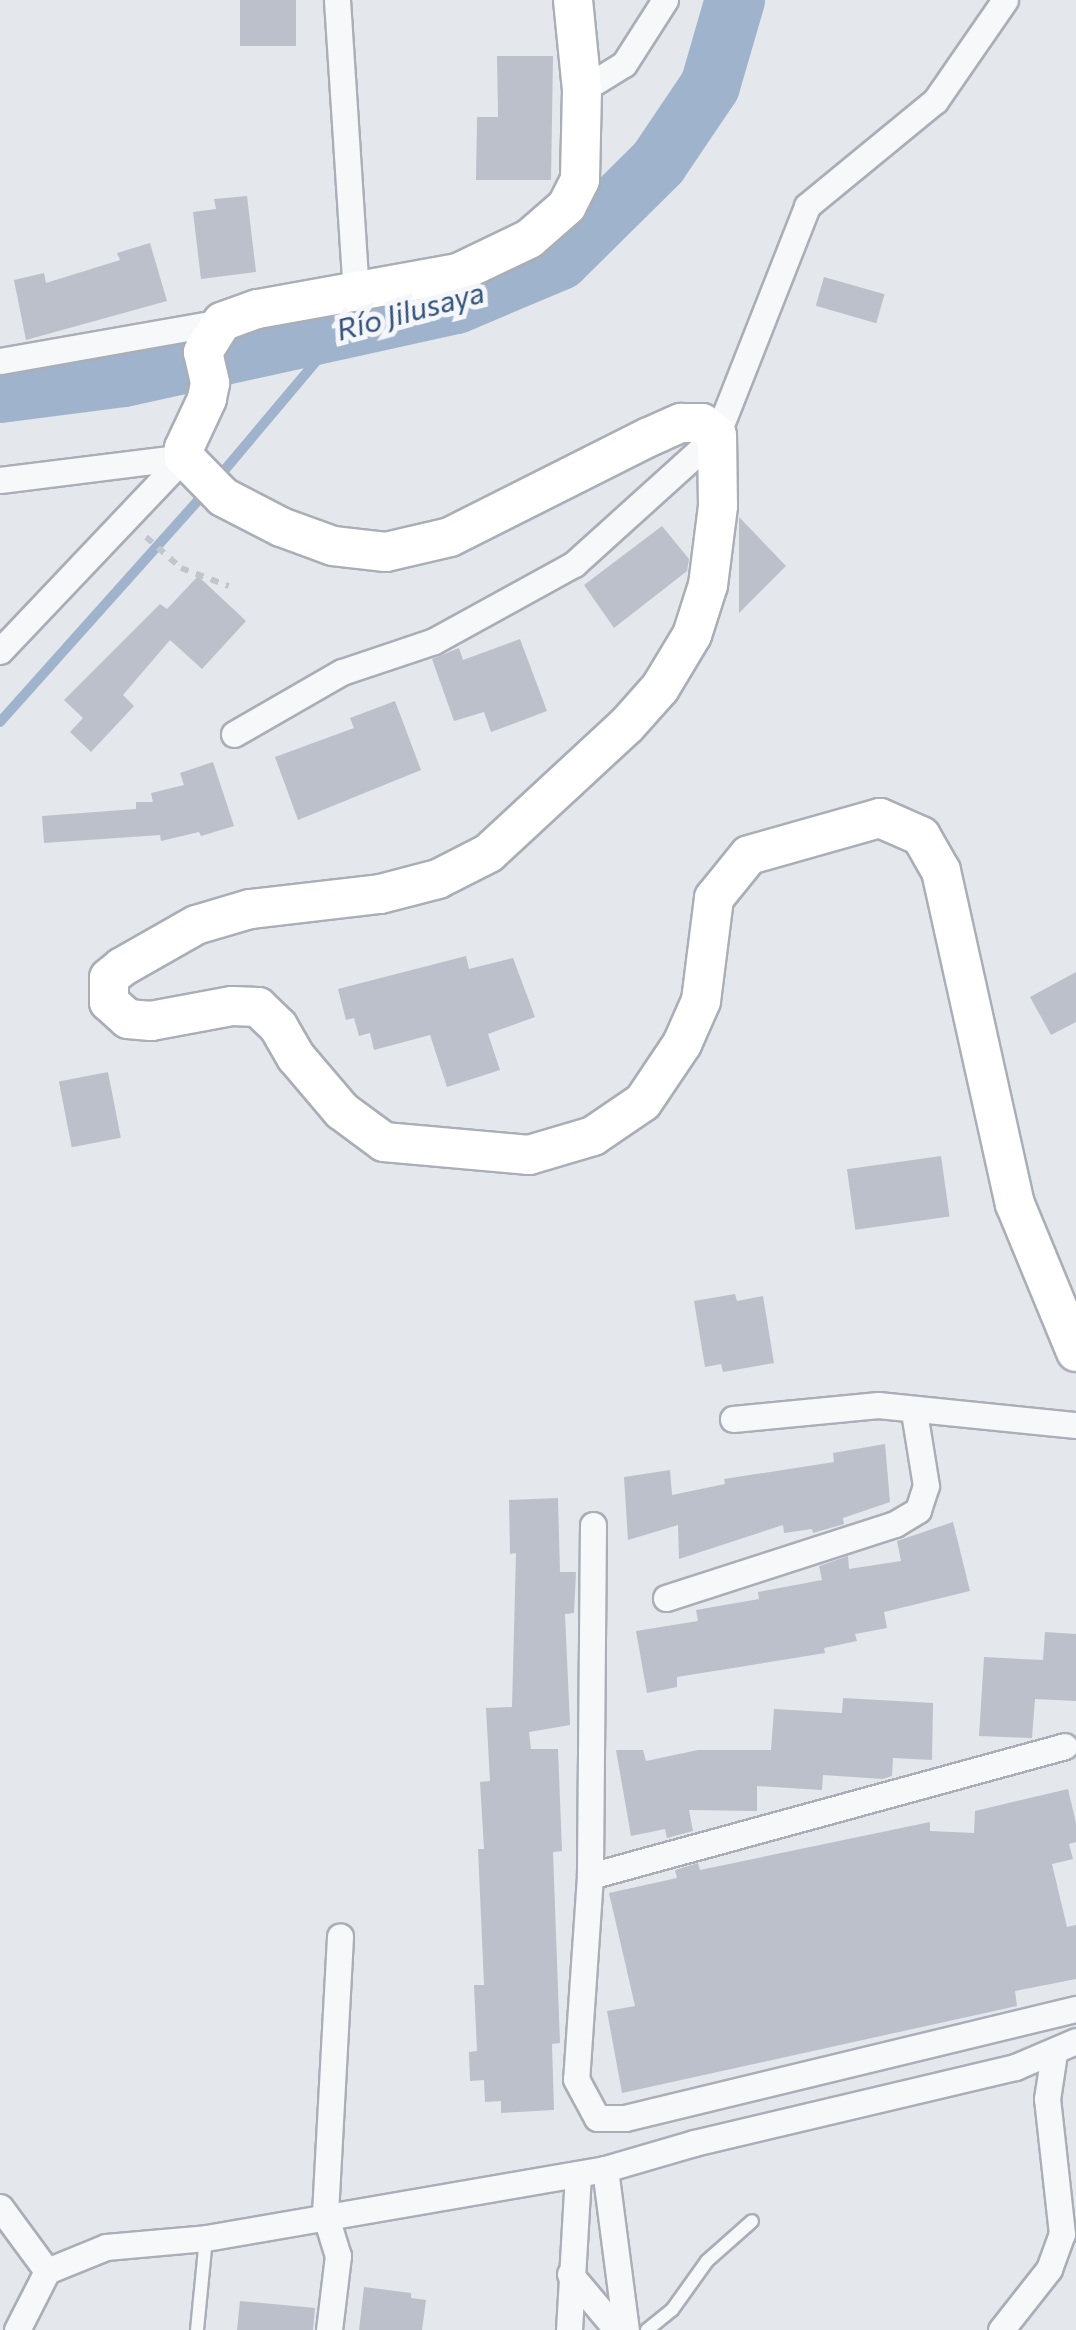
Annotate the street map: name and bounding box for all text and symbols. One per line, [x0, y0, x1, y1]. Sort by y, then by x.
water label: Río Jilusaya [332, 273, 488, 347]

